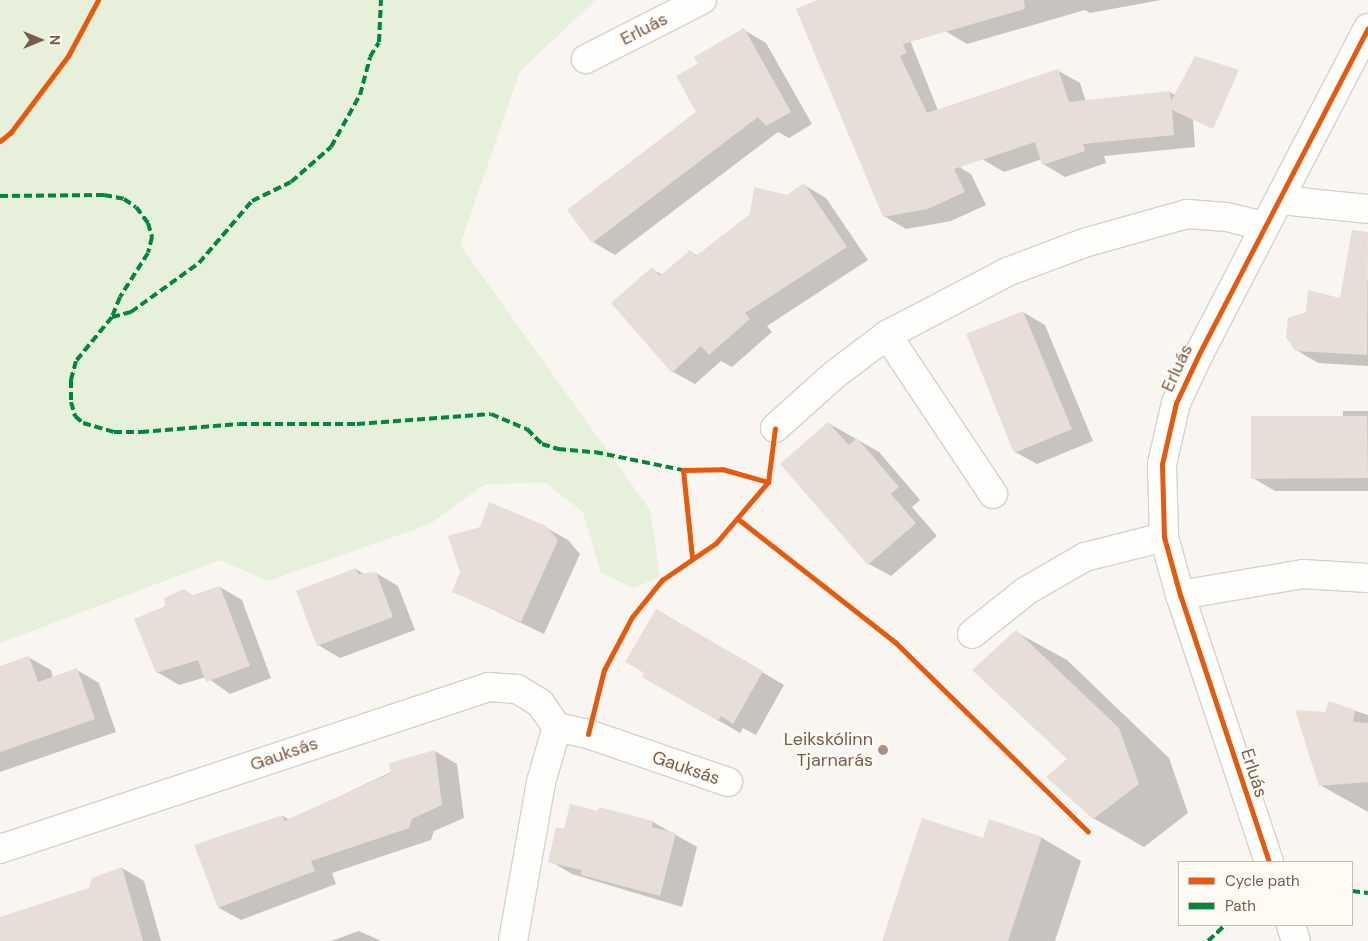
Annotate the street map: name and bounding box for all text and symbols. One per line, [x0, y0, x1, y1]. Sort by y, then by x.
street label: Erluás [617, 8, 671, 50]
north arrow [15, 15, 65, 65]
text: N [46, 35, 64, 45]
street label: Erluás [1157, 341, 1197, 395]
place label: Leikskólinn Tjarnarás [784, 729, 873, 772]
street label: Gauksás [247, 732, 321, 776]
marker: Leikskólinn Tjarnarás [877, 744, 889, 756]
street label: Gauksás [649, 746, 723, 790]
street label: Erluás [1236, 746, 1272, 800]
legend [1178, 861, 1353, 926]
text: Cycle path [1225, 871, 1300, 891]
text: Path [1225, 896, 1256, 916]

